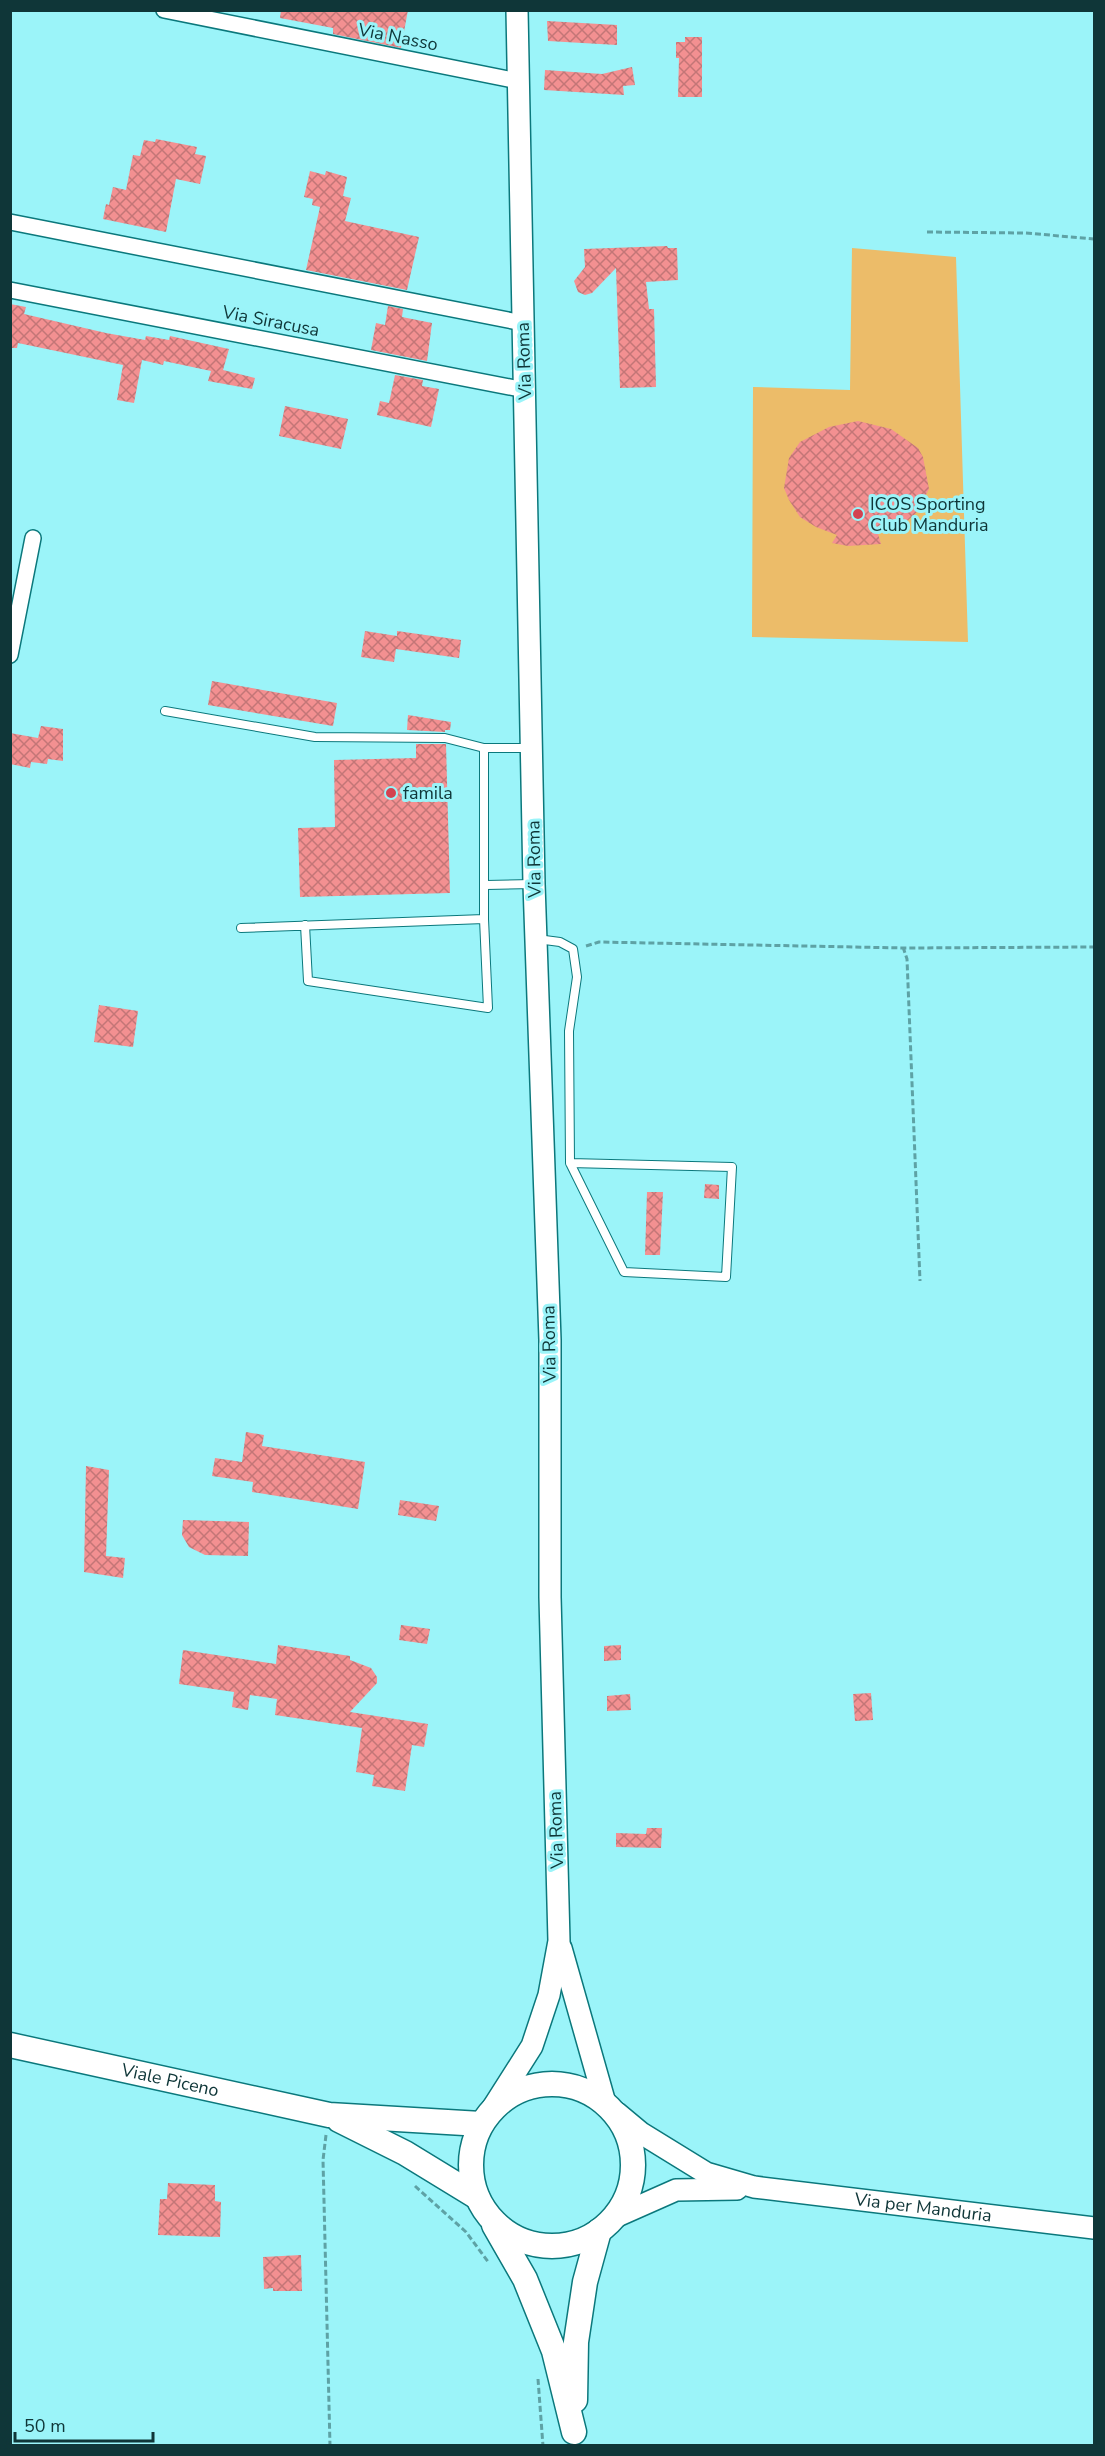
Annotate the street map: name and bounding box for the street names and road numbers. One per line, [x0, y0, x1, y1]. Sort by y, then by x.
street label: Via Nasso [355, 17, 440, 57]
street label: Via Siracusa [219, 300, 322, 342]
street label: Via Roma [511, 322, 537, 401]
street label: Via Roma [521, 820, 547, 899]
street label: Via Roma [536, 1305, 562, 1384]
street label: Via Roma [543, 1791, 569, 1870]
street label: Viale Piceno [118, 2058, 221, 2103]
street label: Via per Manduria [852, 2187, 993, 2228]

